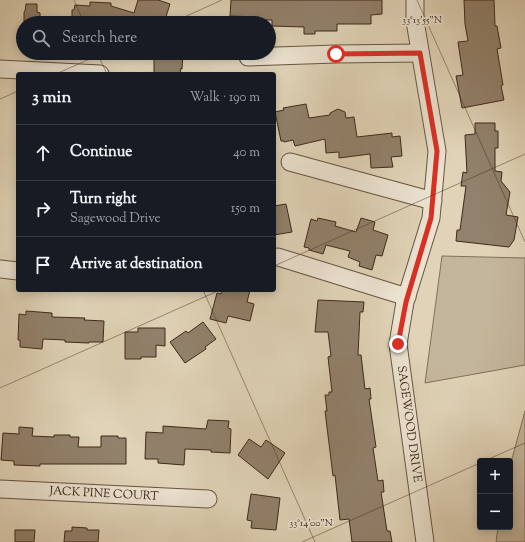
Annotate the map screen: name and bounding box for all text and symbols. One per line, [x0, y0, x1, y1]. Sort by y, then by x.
text: 33°13'55"N [402, 13, 442, 28]
search box [16, 16, 276, 60]
icon: search [30, 27, 52, 49]
text: Search here [62, 28, 137, 49]
route start [327, 45, 345, 63]
text: 3 min [32, 86, 71, 110]
text: Walk · 190 m [190, 89, 260, 107]
icon: ahead [32, 142, 54, 164]
text: Continue [70, 142, 132, 163]
text: 40 m [233, 144, 260, 162]
text: Turn right [70, 189, 136, 210]
icon: right [32, 198, 54, 220]
text: 150 m [231, 200, 260, 218]
text: Sagewood Drive [70, 210, 161, 228]
icon: arrive [32, 254, 54, 276]
text: Arrive at destination [70, 254, 203, 275]
route end [389, 335, 407, 353]
street label: SAGEWOOD DRIVE [392, 365, 426, 484]
map controls [477, 458, 513, 530]
button: + [477, 458, 513, 494]
street label: JACK PINE COURT [48, 482, 160, 506]
button: − [477, 494, 513, 530]
text: 33°14'00"N [289, 516, 333, 531]

